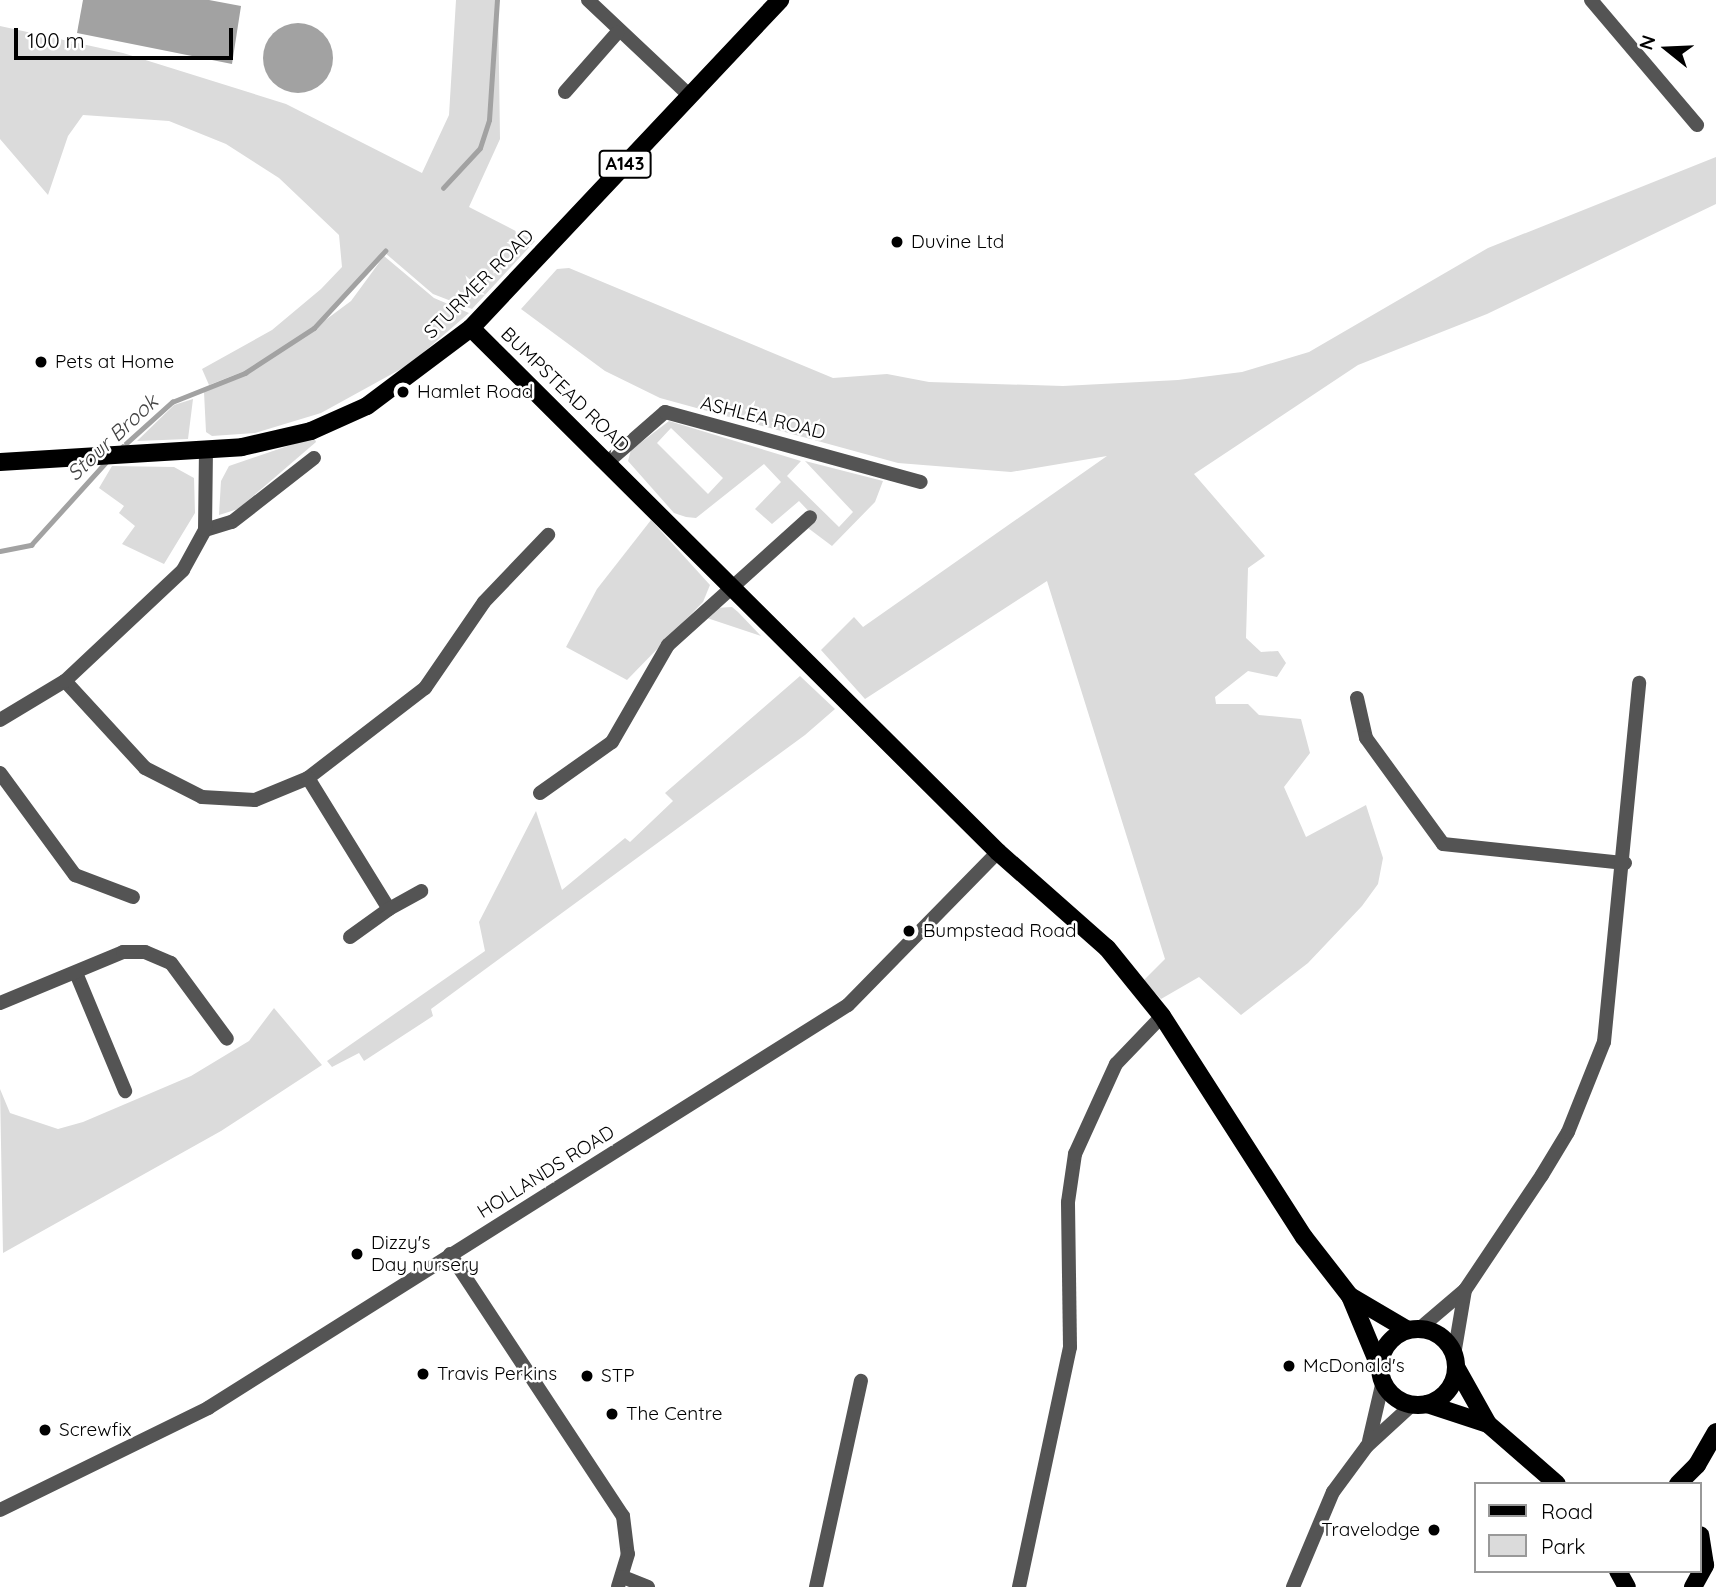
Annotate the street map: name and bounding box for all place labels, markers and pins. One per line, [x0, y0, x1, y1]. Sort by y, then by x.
place label: Duvine Ltd [911, 231, 1004, 253]
marker: Duvine Ltd [889, 234, 905, 250]
place label: Pets at Home [55, 351, 174, 373]
marker: Pets at Home [33, 354, 49, 370]
place label: Hamlet Road [417, 381, 533, 403]
marker: Hamlet Road [395, 384, 411, 400]
place label: Bumpstead Road [923, 920, 1076, 942]
marker: Bumpstead Road [901, 923, 917, 939]
place label: Dizzy's Day nursery [371, 1232, 479, 1276]
marker: Dizzy's Day nursery [349, 1246, 365, 1262]
place label: McDonald's [1303, 1355, 1405, 1377]
marker: McDonald's [1281, 1358, 1297, 1374]
place label: Travis Perkins [437, 1363, 557, 1385]
place label: STP [601, 1365, 634, 1387]
marker: Travis Perkins [415, 1366, 431, 1382]
marker: STP [579, 1368, 595, 1384]
place label: The Centre [626, 1403, 722, 1425]
marker: The Centre [604, 1406, 620, 1422]
place label: Screwfix [59, 1419, 132, 1441]
marker: Screwfix [37, 1422, 53, 1438]
place label: Travelodge [1321, 1519, 1420, 1541]
marker: Travelodge [1426, 1522, 1442, 1538]

